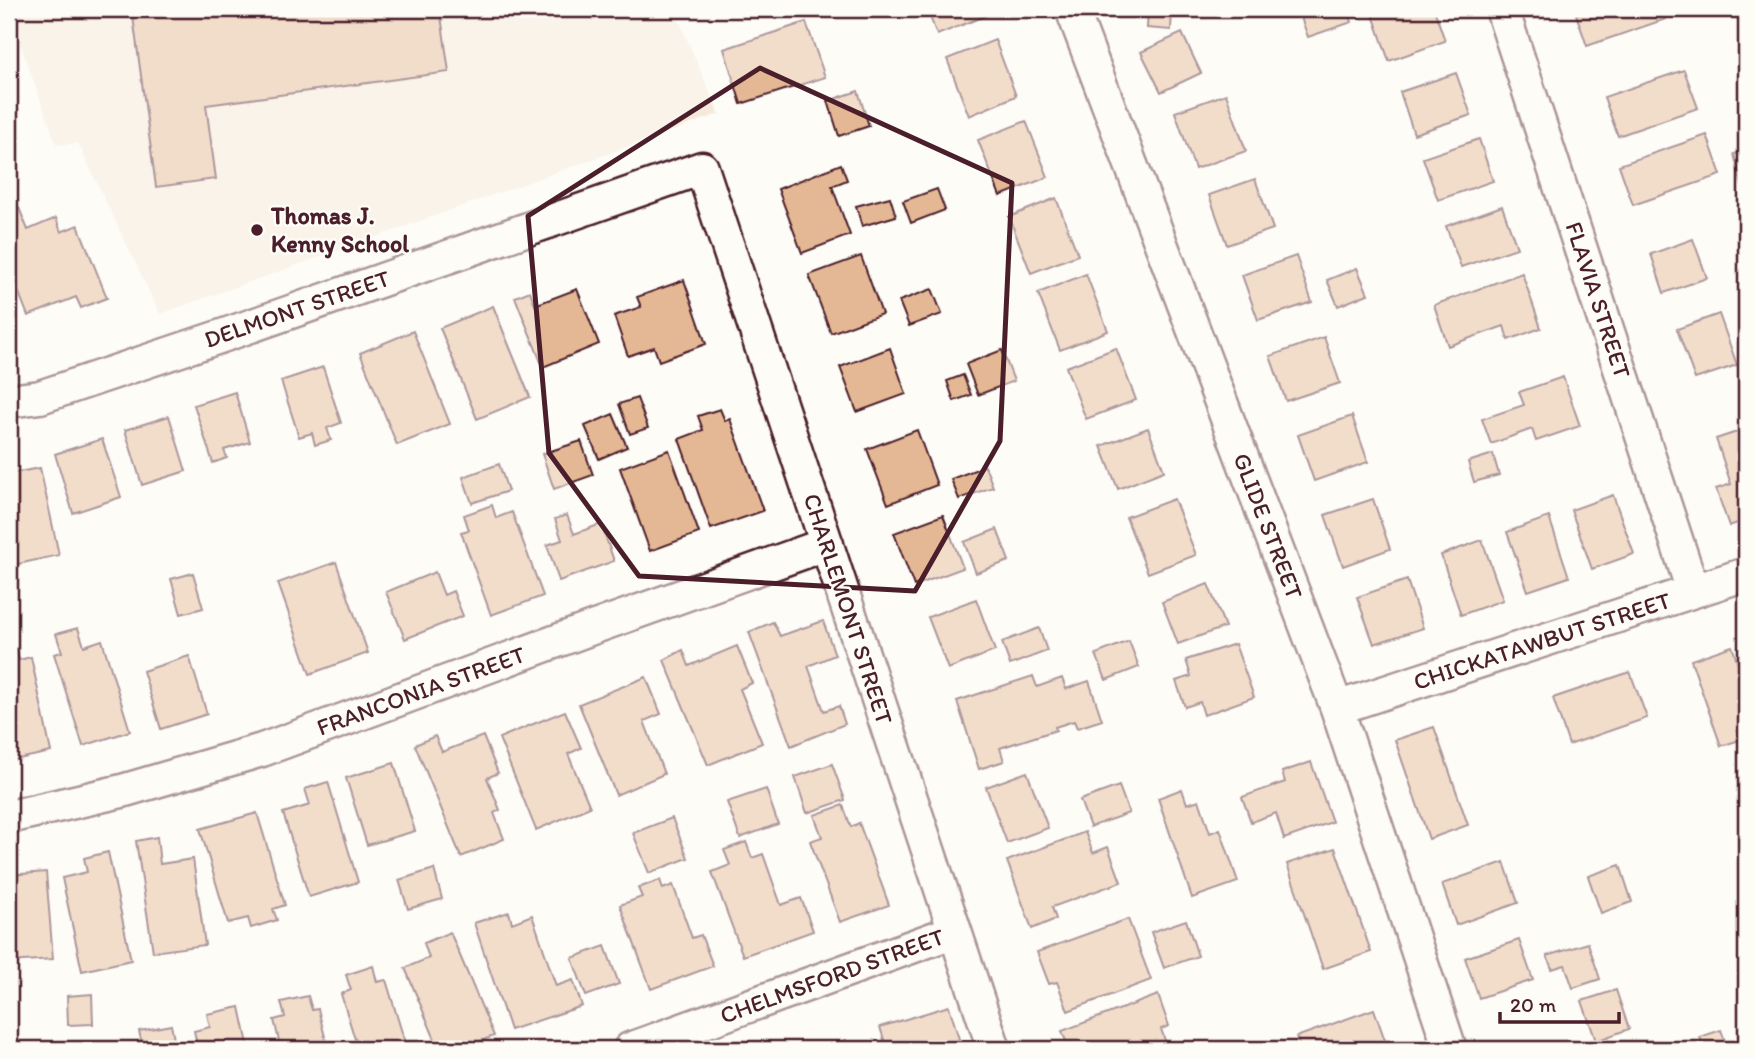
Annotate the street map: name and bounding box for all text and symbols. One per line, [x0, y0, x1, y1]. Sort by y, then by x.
place label: Thomas J. Kenny School [270, 201, 409, 259]
street label: FLAVIA STREET [1560, 218, 1638, 382]
marker: Thomas J. Kenny School [249, 222, 265, 238]
street label: DELMONT STREET [200, 263, 394, 354]
street label: GLIDE STREET [1227, 449, 1310, 603]
street label: CHARLEMONT STREET [797, 490, 900, 728]
street label: CHICKATAWBUT STREET [1410, 585, 1675, 696]
street label: FRANCONIA STREET [313, 639, 529, 742]
street label: CHELMSFORD STREET [716, 921, 948, 1030]
scale bar [1500, 981, 1618, 1025]
text: 20 m [1510, 992, 1557, 1017]

